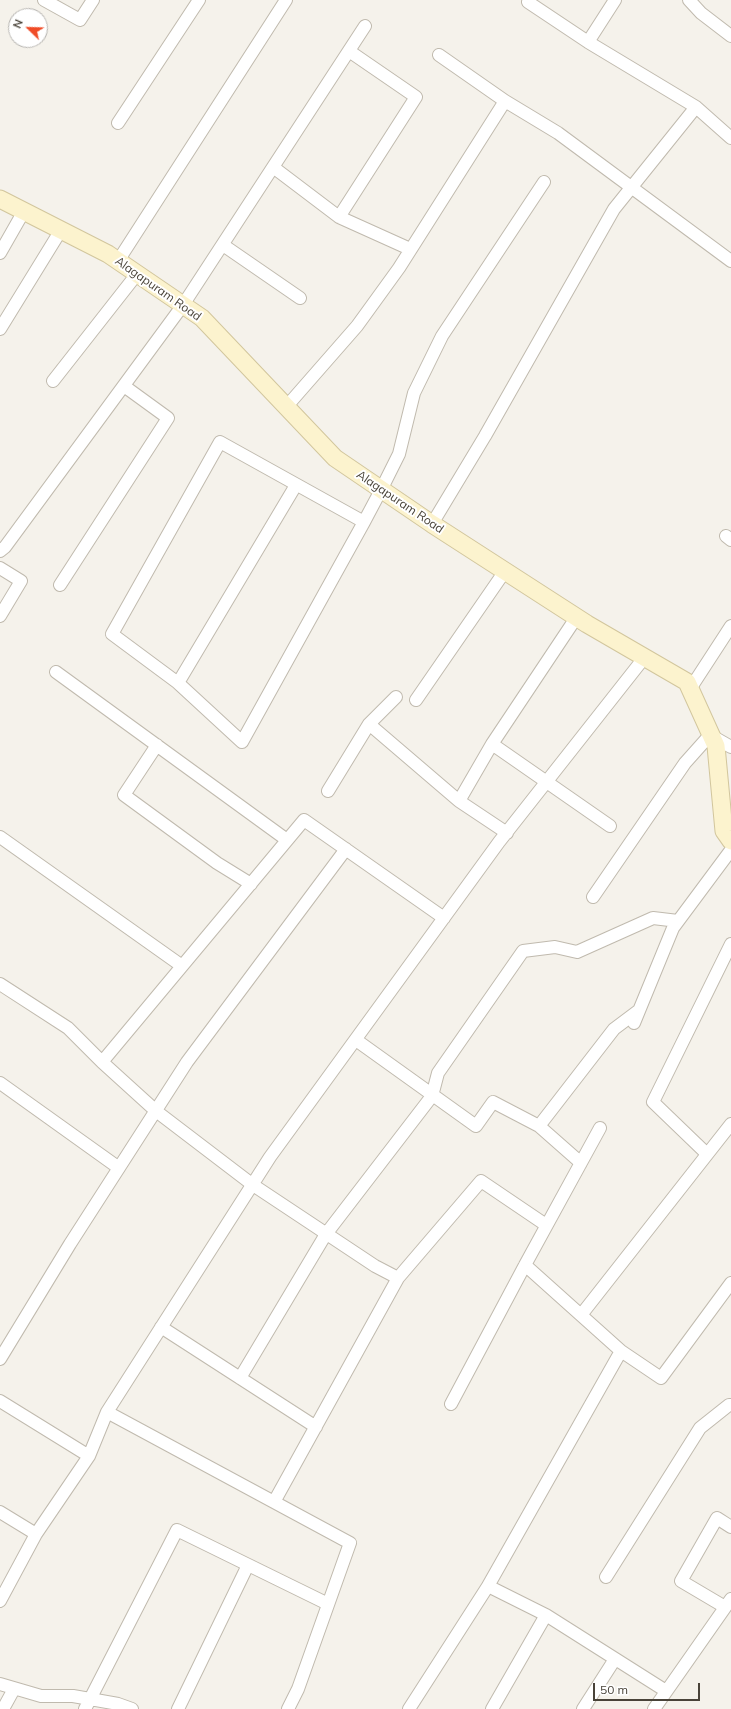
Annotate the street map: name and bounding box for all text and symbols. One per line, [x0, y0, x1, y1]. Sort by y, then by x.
north arrow [8, 8, 48, 48]
text: N [10, 17, 26, 30]
street label: Alagapuram Road [112, 254, 204, 324]
street label: Alagapuram Road [354, 468, 446, 536]
scale bar [595, 1675, 702, 1701]
text: 50 m [600, 1682, 628, 1697]

